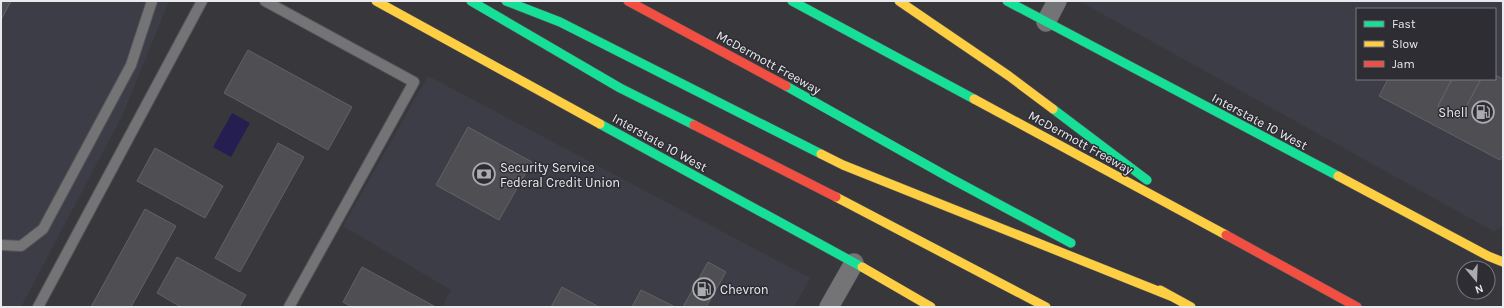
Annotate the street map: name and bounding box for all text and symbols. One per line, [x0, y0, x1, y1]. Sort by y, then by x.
legend [1356, 8, 1496, 80]
text: Fast [1392, 17, 1416, 31]
street label: McDermott Freeway [714, 27, 824, 97]
text: Slow [1392, 37, 1418, 51]
text: Jam [1392, 57, 1415, 71]
street label: Interstate 10 West [1209, 90, 1310, 153]
fuel station icon: Shell [1470, 99, 1496, 125]
place label: Shell [1438, 105, 1468, 120]
street label: McDermott Freeway [1026, 107, 1136, 177]
street label: Interstate 10 West [610, 110, 710, 175]
place label: Security Service Federal Credit Union [500, 160, 620, 190]
bank icon: Security Service Federal Credit Union [471, 161, 497, 187]
north arrow [1456, 260, 1496, 300]
fuel station icon: Chevron [691, 276, 717, 302]
place label: Chevron [720, 282, 769, 297]
text: N [1473, 282, 1485, 296]

